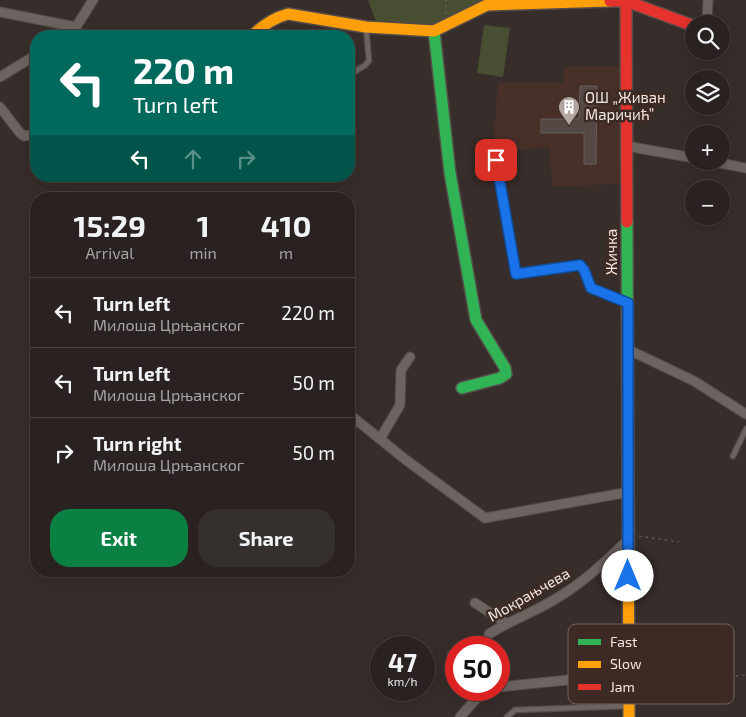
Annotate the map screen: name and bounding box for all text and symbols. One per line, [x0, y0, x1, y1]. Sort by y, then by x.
map controls [685, 15, 730, 225]
button: search [685, 15, 730, 60]
text: 220 m [133, 49, 234, 91]
icon: left [50, 50, 115, 115]
button: layers [685, 70, 730, 115]
place label: ОШ „Живан Маричић” [585, 88, 666, 123]
text: Turn left [133, 91, 218, 117]
building icon: ОШ „Живан Маричић” [557, 95, 581, 126]
button: + [685, 125, 730, 170]
pin [475, 139, 517, 181]
icon: left [126, 145, 154, 173]
icon: ahead [179, 145, 207, 173]
icon: right [232, 145, 260, 173]
icon: arrive [482, 146, 510, 174]
button: − [685, 180, 730, 225]
text: 15:29 [74, 207, 146, 243]
text: 1 [197, 207, 210, 243]
text: 410 [260, 207, 311, 243]
street label: Жичка [602, 229, 620, 275]
text: Arrival [85, 243, 134, 262]
text: min [190, 243, 217, 262]
text: m [279, 243, 293, 262]
text: Turn left [93, 292, 170, 315]
icon: left [50, 299, 78, 327]
text: 220 m [281, 301, 335, 324]
text: Милоша Црњанског [93, 315, 244, 334]
text: Turn left [93, 362, 170, 385]
icon: left [50, 369, 78, 397]
text: 50 m [292, 371, 335, 394]
text: Милоша Црњанског [93, 385, 244, 404]
text: Turn right [93, 432, 181, 455]
icon: right [50, 439, 78, 467]
text: 50 m [292, 441, 335, 464]
text: Милоша Црњанског [93, 455, 244, 474]
button: Exit [50, 509, 188, 567]
button: Share [198, 509, 335, 567]
position arrow [601, 549, 653, 601]
street label: Мокрањчева [484, 563, 573, 625]
legend [568, 624, 734, 704]
text: Fast [610, 633, 637, 650]
speed limit sign: 50 [445, 636, 510, 701]
text: 47 [388, 647, 417, 677]
text: Slow [610, 655, 642, 672]
text: km/h [388, 674, 417, 688]
text: Jam [610, 678, 635, 695]

